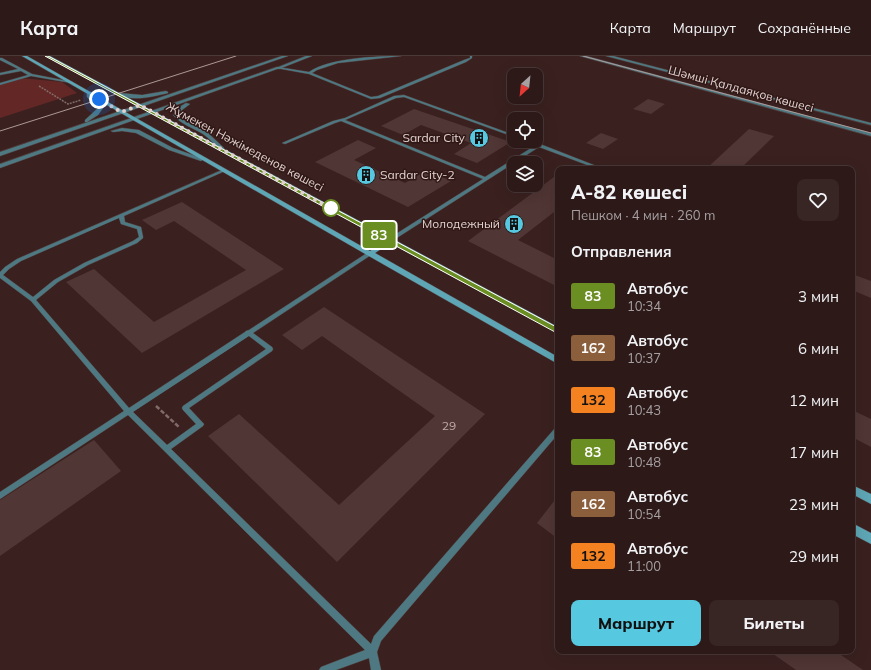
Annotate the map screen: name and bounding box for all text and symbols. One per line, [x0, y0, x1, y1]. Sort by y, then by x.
text: Карта [20, 16, 78, 40]
text: Карта [610, 19, 651, 37]
text: Маршрут [673, 19, 736, 37]
text: Сохранённые [758, 19, 851, 37]
street label: Шәмші Қалдаяқов көшесі [667, 62, 816, 115]
north arrow [507, 68, 543, 104]
map controls [507, 68, 543, 192]
your location [89, 89, 109, 109]
street label: Жұмекен Нәжімеденов көшесі [164, 99, 327, 195]
button: locate [507, 112, 543, 148]
building icon: Sardar City [468, 127, 490, 149]
place label: Sardar City [402, 130, 466, 145]
button: layers [507, 156, 543, 192]
building icon: Sardar City-2 [355, 164, 377, 186]
place label: Sardar City-2 [380, 167, 455, 182]
button: heart [797, 179, 839, 221]
text: A-82 көшесі [571, 180, 687, 204]
unlabelled marker [322, 199, 340, 217]
text: Пешком · 4 мин · 260 m [571, 207, 715, 223]
building icon: Молодежный [503, 213, 525, 235]
place label: Молодежный [422, 216, 500, 231]
line badge: 83 [361, 222, 397, 248]
text: 83 [371, 226, 387, 244]
text: Отправления [571, 242, 672, 261]
text: Автобус [627, 279, 688, 298]
text: 83 [585, 287, 601, 305]
text: 3 мин [798, 287, 839, 306]
text: 10:34 [627, 298, 661, 314]
text: Автобус [627, 331, 688, 350]
text: 162 [580, 339, 606, 357]
text: 6 мин [798, 339, 839, 358]
text: 10:37 [627, 350, 661, 366]
text: Автобус [627, 383, 688, 402]
text: 132 [580, 391, 606, 409]
text: 12 мин [789, 391, 839, 410]
text: 10:43 [627, 402, 661, 418]
house number: 29 [442, 418, 456, 433]
text: Автобус [627, 435, 688, 454]
text: 83 [585, 443, 601, 461]
text: 17 мин [789, 443, 839, 462]
text: 10:48 [627, 454, 661, 470]
text: Автобус [627, 487, 688, 506]
text: 162 [580, 495, 606, 513]
text: 23 мин [789, 495, 839, 514]
text: 10:54 [627, 506, 661, 522]
text: Автобус [627, 539, 688, 558]
text: 132 [580, 547, 606, 565]
text: 29 мин [789, 547, 839, 566]
text: 11:00 [627, 558, 661, 574]
button: Маршрут [571, 600, 701, 646]
button: Билеты [709, 600, 839, 646]

